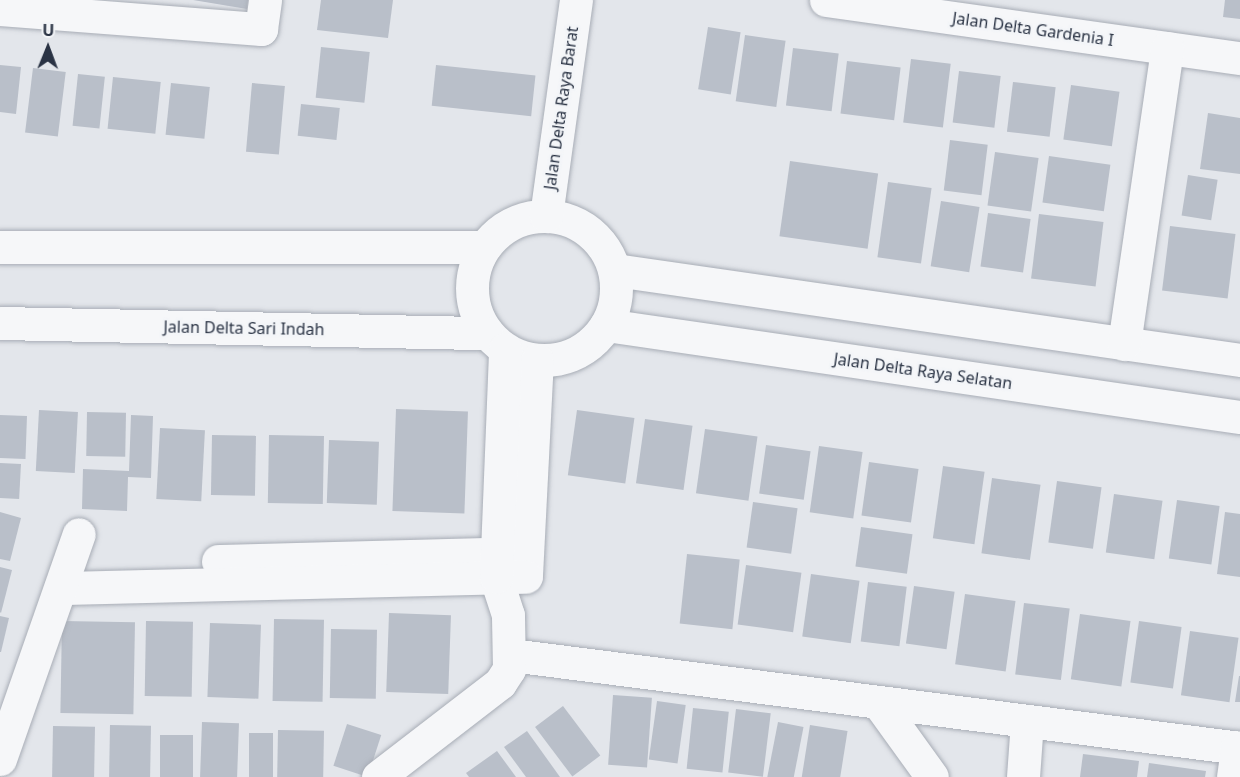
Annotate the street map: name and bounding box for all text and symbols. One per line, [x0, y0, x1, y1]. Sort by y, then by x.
street label: Jalan Delta Gardenia I [951, 8, 1115, 50]
north arrow [18, 18, 78, 78]
text: U [42, 19, 55, 41]
street label: Jalan Delta Raya Barat [540, 25, 582, 191]
street label: Jalan Delta Sari Indah [163, 317, 325, 339]
street label: Jalan Delta Raya Selatan [833, 349, 1013, 393]

